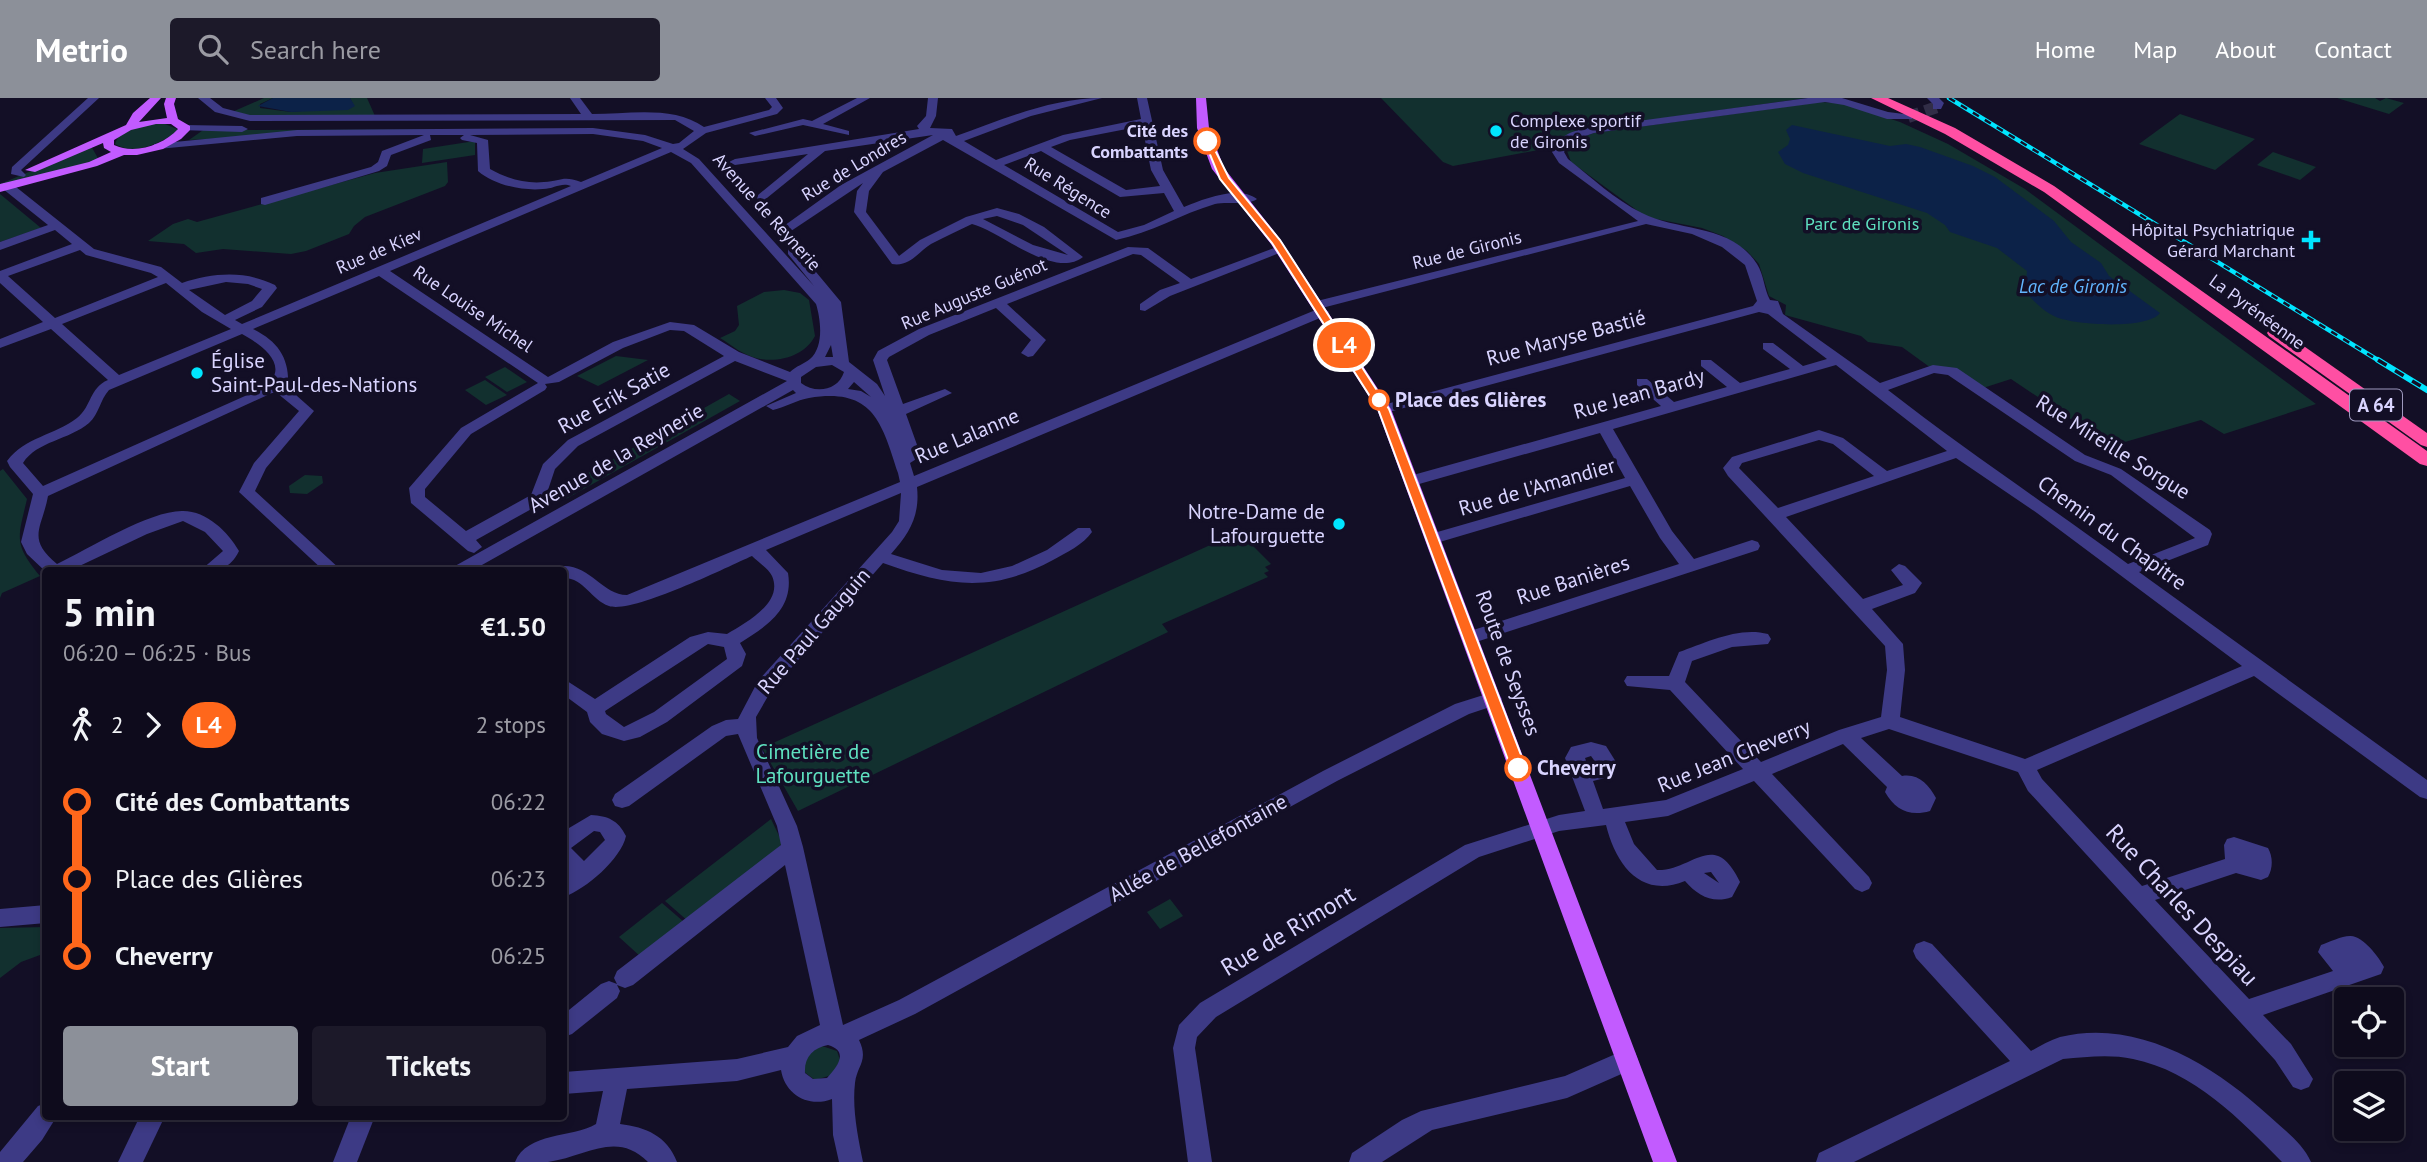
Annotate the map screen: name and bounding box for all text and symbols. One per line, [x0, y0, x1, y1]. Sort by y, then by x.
search box [170, 18, 660, 81]
text: Metrio [35, 28, 128, 71]
icon: search [194, 30, 232, 68]
text: Search here [250, 33, 381, 66]
text: Home [2035, 34, 2095, 65]
text: Map [2133, 34, 2177, 65]
text: About [2215, 34, 2276, 65]
text: Contact [2314, 34, 2392, 65]
place label: Complexe sportif de Gironis [1510, 109, 1642, 153]
place label: Cité des Combattants [1091, 119, 1188, 163]
marker: Complexe sportif de Gironis [1488, 123, 1504, 139]
street label: Rue de Londres [797, 125, 910, 206]
marker: Cité des Combattants [1194, 128, 1220, 154]
street label: Avenue de Reynerie [708, 148, 826, 275]
street label: Rue Régence [1020, 152, 1116, 223]
park label: Parc de Gironis [1805, 212, 1919, 235]
place label: Hôpital Psychiatrique Gérard Marchant [2131, 218, 2295, 262]
street label: Rue de Kiev [332, 222, 425, 279]
street label: Rue de Gironis [1410, 225, 1524, 274]
marker: Hôpital Psychiatrique Gérard Marchant [2301, 230, 2321, 250]
street label: Rue Auguste Guénot [897, 252, 1050, 335]
street label: Rue Louise Michel [409, 260, 538, 358]
street label: La Pyrénéenne [2205, 269, 2310, 354]
water label: Lac de Gironis [2019, 274, 2127, 298]
street label: Rue Maryse Bastié [1483, 303, 1649, 372]
line badge: L4 [1312, 322, 1376, 368]
text: L4 [1331, 329, 1357, 360]
place label: Église Saint-Paul-des-Nations [211, 347, 417, 398]
street label: Rue Erik Satie [553, 356, 674, 439]
street label: Rue Jean Bardy [1570, 362, 1708, 425]
marker: Église Saint-Paul-des-Nations [189, 365, 205, 381]
place label: Place des Glières [1395, 386, 1547, 413]
street label: Rue Mireille Sorgue [2031, 388, 2195, 505]
marker: Place des Glières [1369, 390, 1389, 410]
road number: A 64 [2350, 390, 2402, 420]
street label: Avenue de la Reynerie [523, 396, 708, 519]
street label: Rue Lalanne [910, 401, 1023, 470]
street label: Rue de l'Amandier [1455, 451, 1618, 522]
street label: Chemin du Chapitre [2032, 469, 2192, 596]
place label: Notre-Dame de Lafourguette [1188, 498, 1325, 549]
marker: Notre-Dame de Lafourguette [1331, 516, 1347, 532]
street label: Rue Banières [1513, 549, 1633, 610]
street label: Rue Paul Gauguin [751, 562, 876, 699]
street label: Route de Seysses [1470, 586, 1547, 739]
text: 5 min [63, 587, 156, 636]
text: €1.50 [481, 610, 546, 643]
text: 06:20 – 06:25 · Bus [63, 638, 251, 667]
icon: walk [63, 706, 101, 744]
icon: forward [134, 706, 172, 744]
text: L4 [196, 709, 222, 740]
text: 2 [111, 710, 124, 739]
text: 2 stops [476, 710, 546, 739]
street label: Rue Jean Cheverry [1653, 713, 1814, 798]
park label: Cimetière de Lafourguette [756, 738, 870, 789]
place label: Cheverry [1537, 754, 1617, 781]
marker: Cheverry [1505, 755, 1531, 781]
text: Cité des Combattants [115, 785, 350, 818]
text: 06:22 [491, 787, 546, 816]
street label: Allée de Bellefontaine [1104, 787, 1291, 908]
street label: Rue Charles Despiau [2099, 817, 2265, 992]
text: Place des Glières [115, 862, 303, 895]
text: 06:23 [491, 864, 546, 893]
street label: Rue de Rimont [1215, 878, 1361, 983]
text: Cheverry [115, 939, 213, 972]
text: 06:25 [491, 941, 546, 970]
map controls [2334, 987, 2404, 1141]
button: locate [2334, 987, 2404, 1057]
button: Start [63, 1026, 298, 1106]
button: Tickets [312, 1026, 546, 1106]
button: layers [2334, 1071, 2404, 1141]

